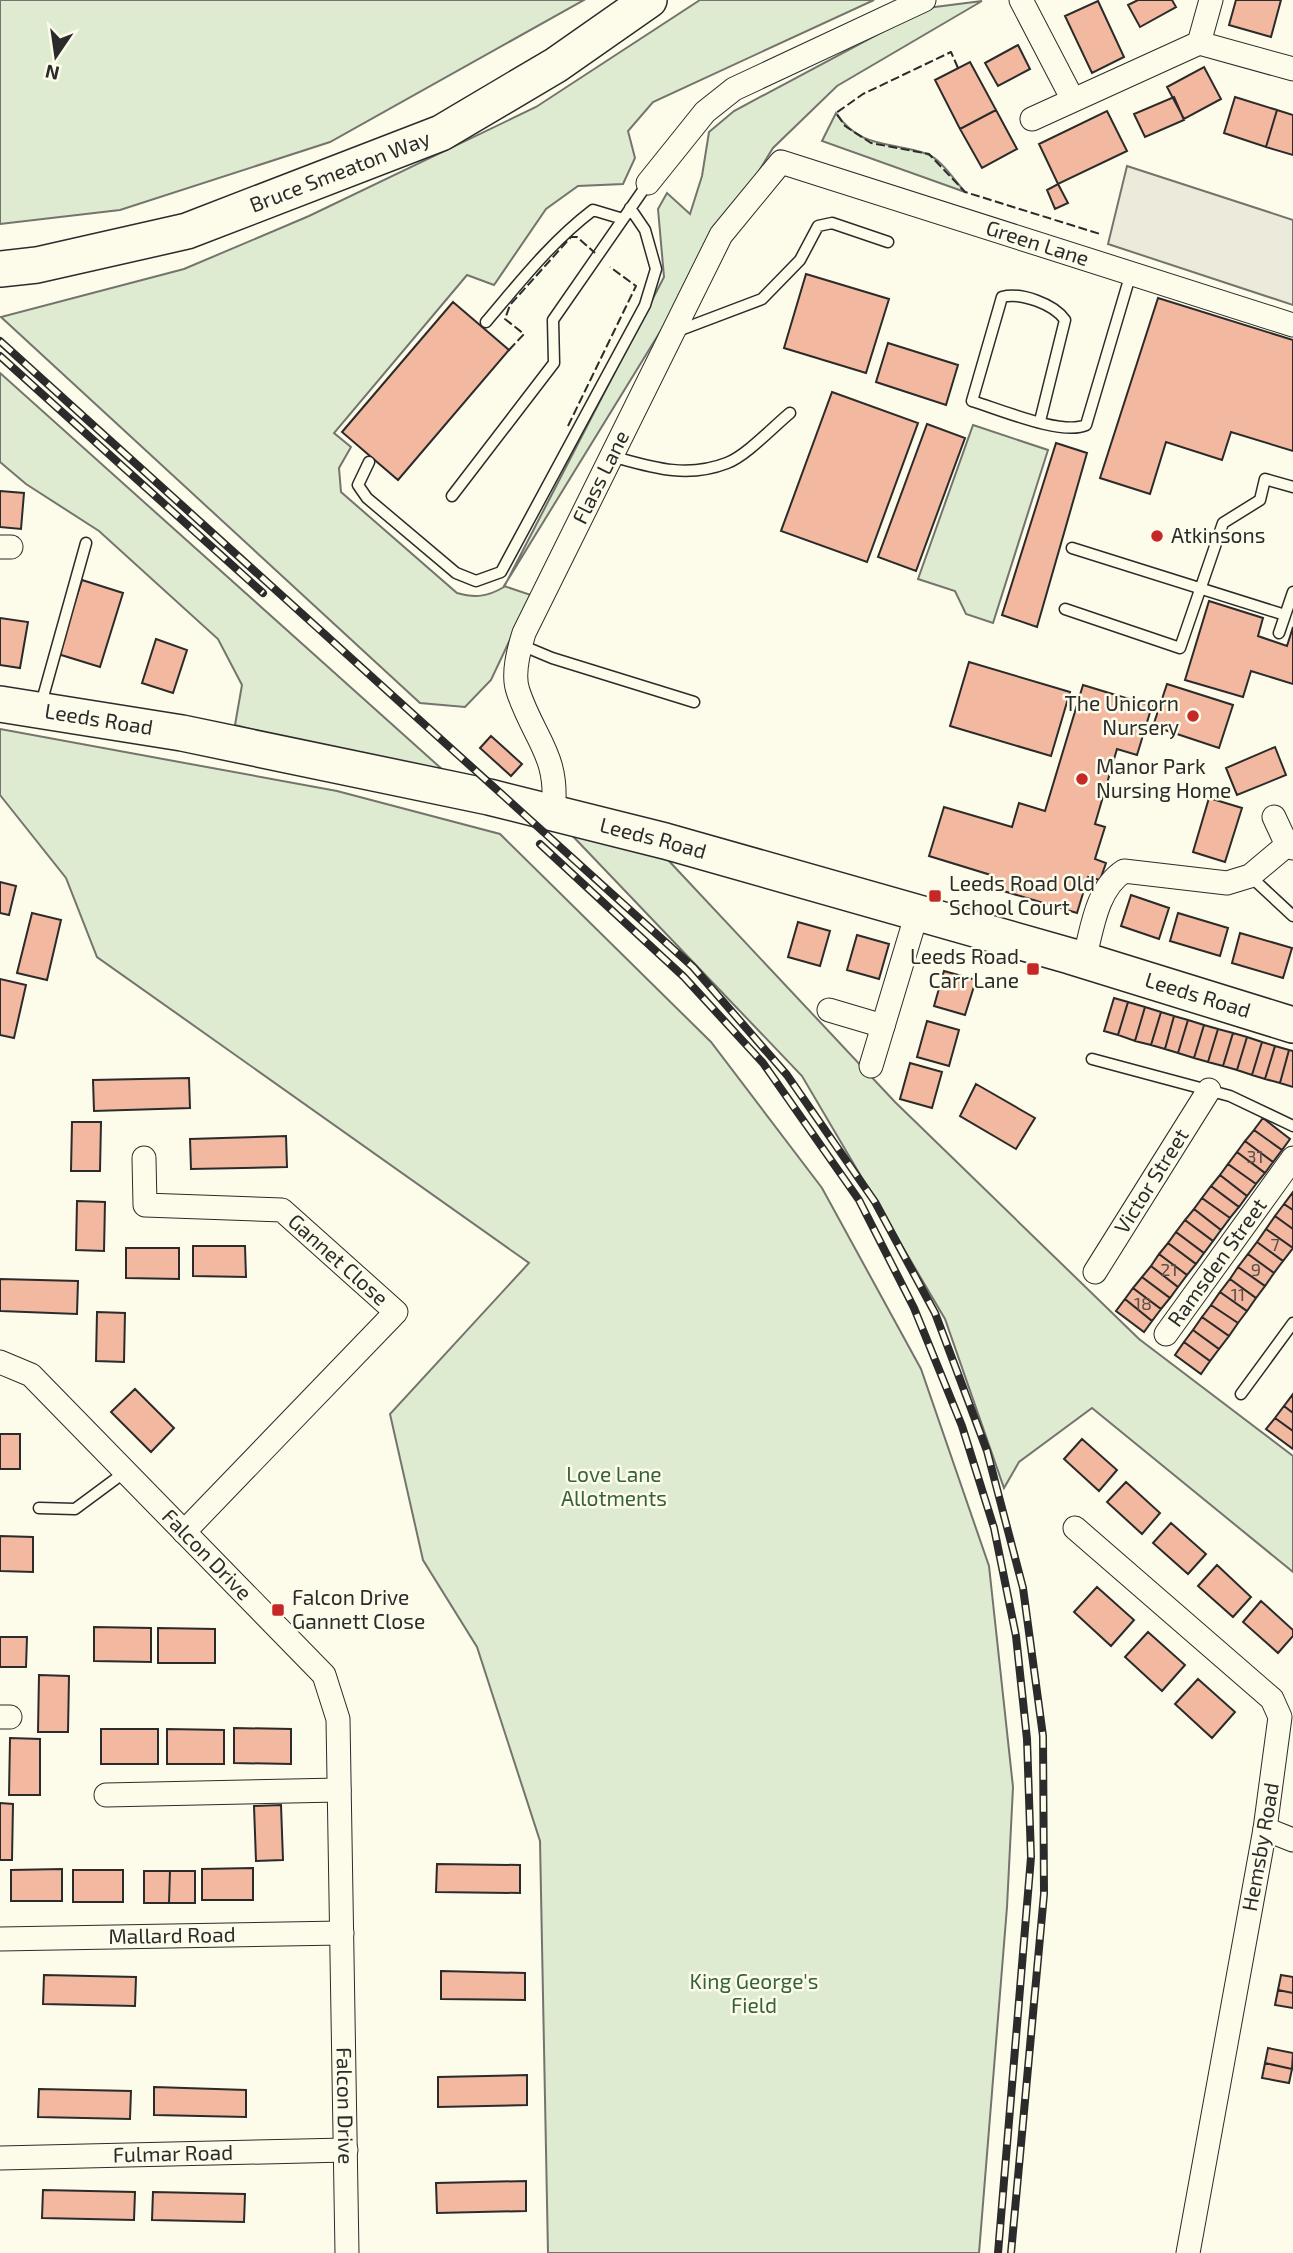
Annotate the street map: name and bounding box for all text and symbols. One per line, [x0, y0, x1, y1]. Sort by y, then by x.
north arrow [21, 21, 91, 91]
text: N [43, 60, 61, 86]
street label: Bruce Smeaton Way [246, 124, 433, 217]
street label: Green Lane [983, 214, 1092, 270]
street label: Flass Lane [566, 426, 633, 527]
place label: Atkinsons [1171, 522, 1265, 547]
marker: Atkinsons [1149, 528, 1165, 544]
place label: The Unicorn Nursery [1065, 690, 1179, 739]
street label: Leeds Road [43, 697, 155, 739]
marker: The Unicorn Nursery [1185, 708, 1201, 724]
place label: Manor Park Nursing Home [1096, 753, 1231, 802]
marker: Manor Park Nursing Home [1074, 771, 1090, 787]
street label: Leeds Road [597, 811, 709, 863]
place label: Leeds Road Old School Court [949, 870, 1095, 919]
marker: Leeds Road Old School Court [927, 888, 943, 904]
place label: Leeds Road Carr Lane [910, 943, 1019, 992]
marker: Leeds Road Carr Lane [1025, 961, 1041, 977]
street label: Leeds Road [1142, 966, 1254, 1022]
street label: Victor Street [1108, 1123, 1193, 1238]
house number: 31 [1246, 1145, 1264, 1167]
street label: Ramsden Street [1162, 1193, 1271, 1331]
street label: Gannet Close [284, 1208, 394, 1310]
house number: 7 [1270, 1233, 1280, 1255]
house number: 21 [1160, 1258, 1178, 1280]
house number: 9 [1251, 1258, 1261, 1280]
house number: 11 [1231, 1283, 1245, 1305]
house number: 18 [1134, 1292, 1152, 1314]
park label: Love Lane Allotments [561, 1461, 667, 1510]
street label: Falcon Drive [158, 1503, 258, 1605]
place label: Falcon Drive Gannett Close [292, 1584, 425, 1633]
marker: Falcon Drive Gannett Close [270, 1602, 286, 1618]
street label: Hemsby Road [1236, 1781, 1283, 1913]
street label: Mallard Road [108, 1921, 236, 1948]
park label: King George's Field [690, 1968, 818, 2017]
street label: Falcon Drive [333, 2047, 360, 2165]
street label: Fulmar Road [113, 2139, 233, 2166]

